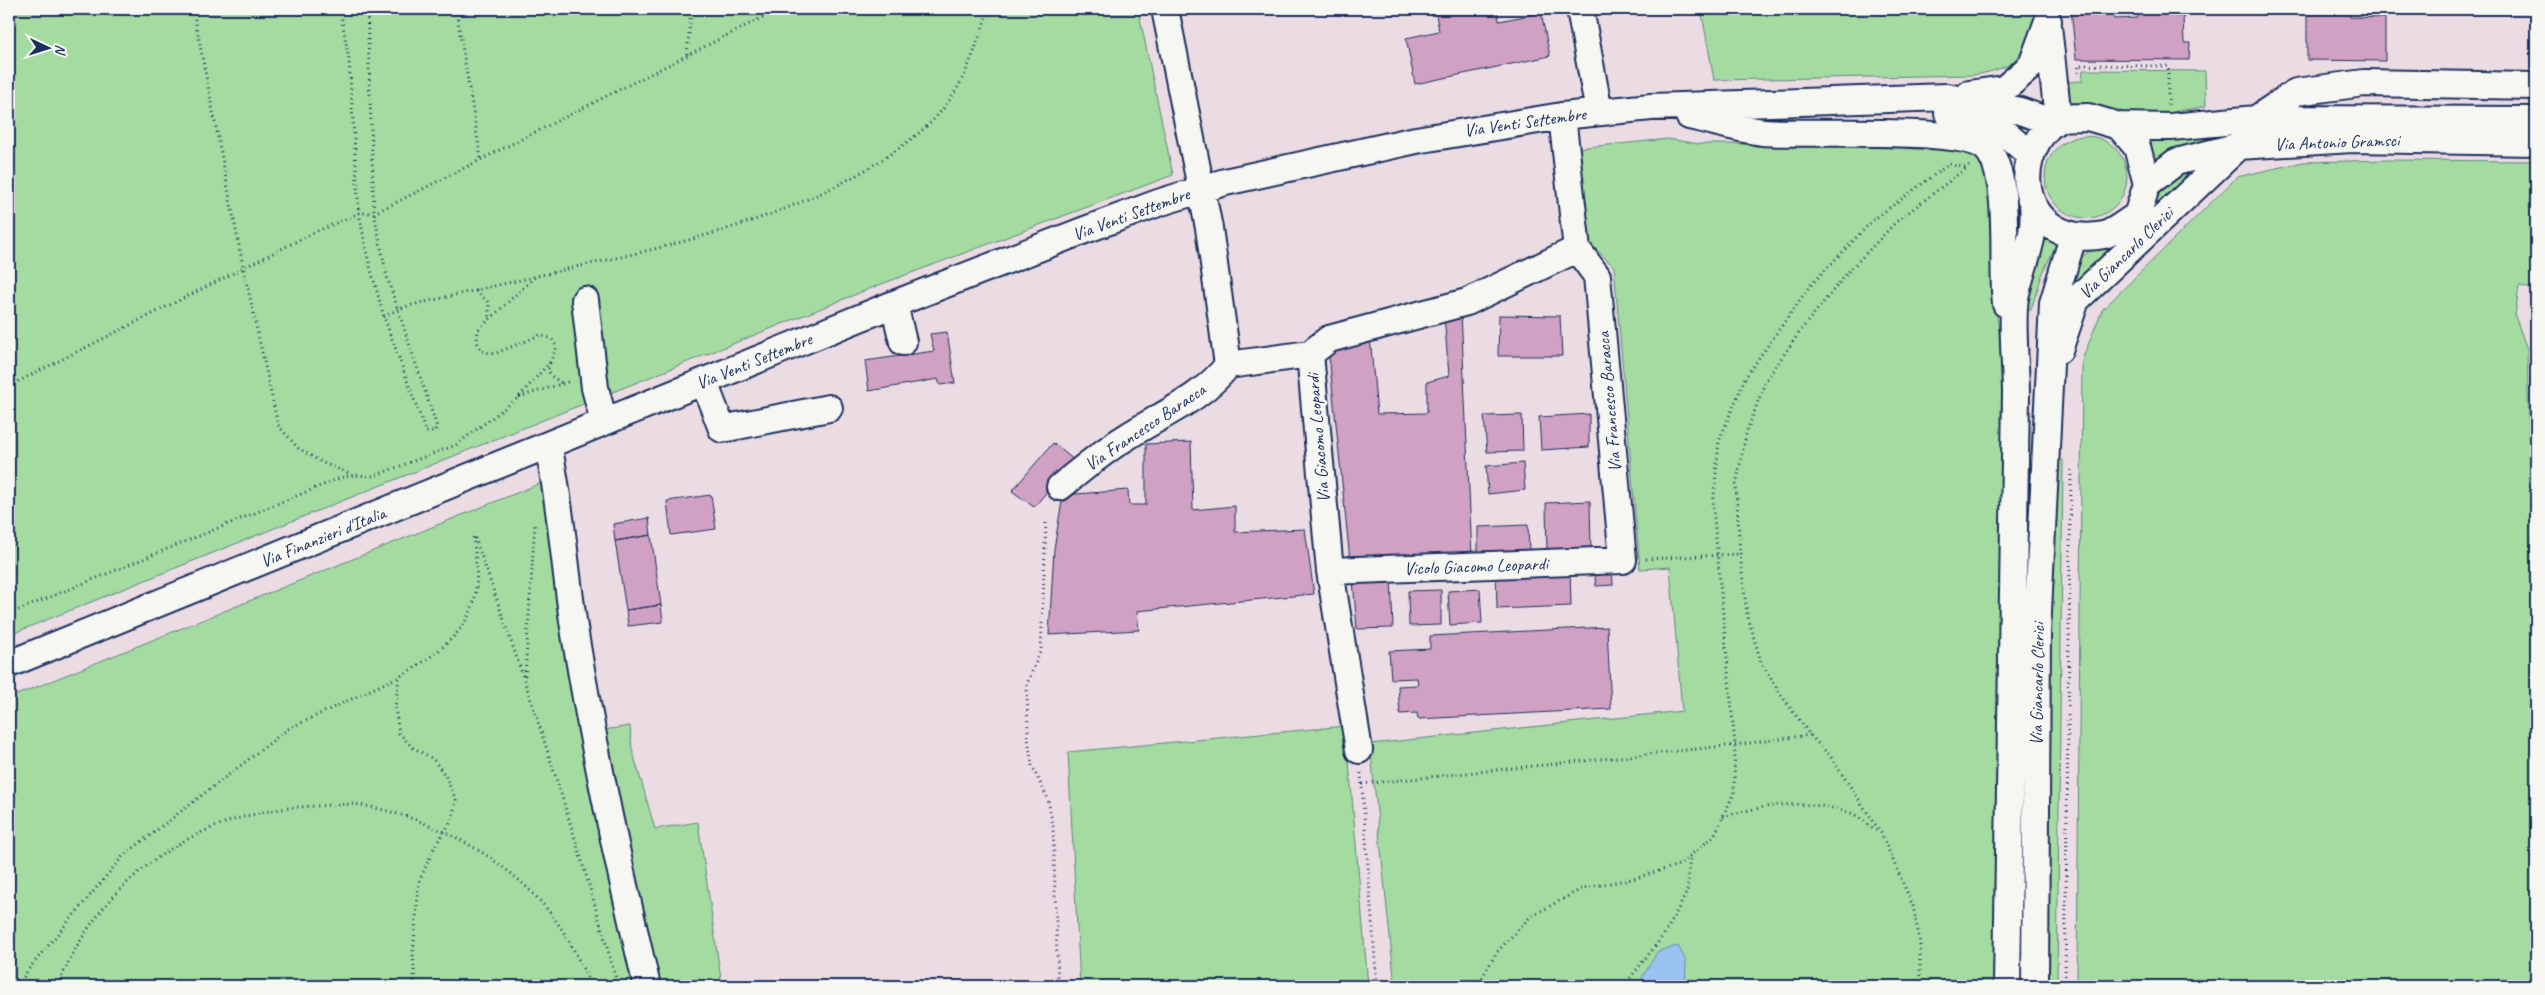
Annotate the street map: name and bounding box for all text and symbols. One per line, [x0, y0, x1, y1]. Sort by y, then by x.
north arrow [22, 22, 72, 72]
text: N [52, 44, 69, 56]
street label: Via Venti Settembre [1463, 102, 1588, 141]
street label: Via Antonio Gramsci [2274, 129, 2402, 155]
street label: Via Venti Settembre [1070, 182, 1194, 245]
street label: Via Giancarlo Clerici [2074, 201, 2180, 304]
street label: Via Venti Settembre [693, 327, 816, 394]
street label: Via Francesco Baracca [1592, 329, 1626, 473]
street label: Via Giacomo Leopardi [1301, 370, 1335, 503]
street label: Via Francesco Baracca [1081, 378, 1211, 475]
street label: Via Finanzieri d'Italia [257, 501, 390, 572]
street label: Vicolo Giacomo Leopardi [1404, 552, 1551, 580]
street label: Via Giancarlo Clerici [2025, 620, 2049, 746]

